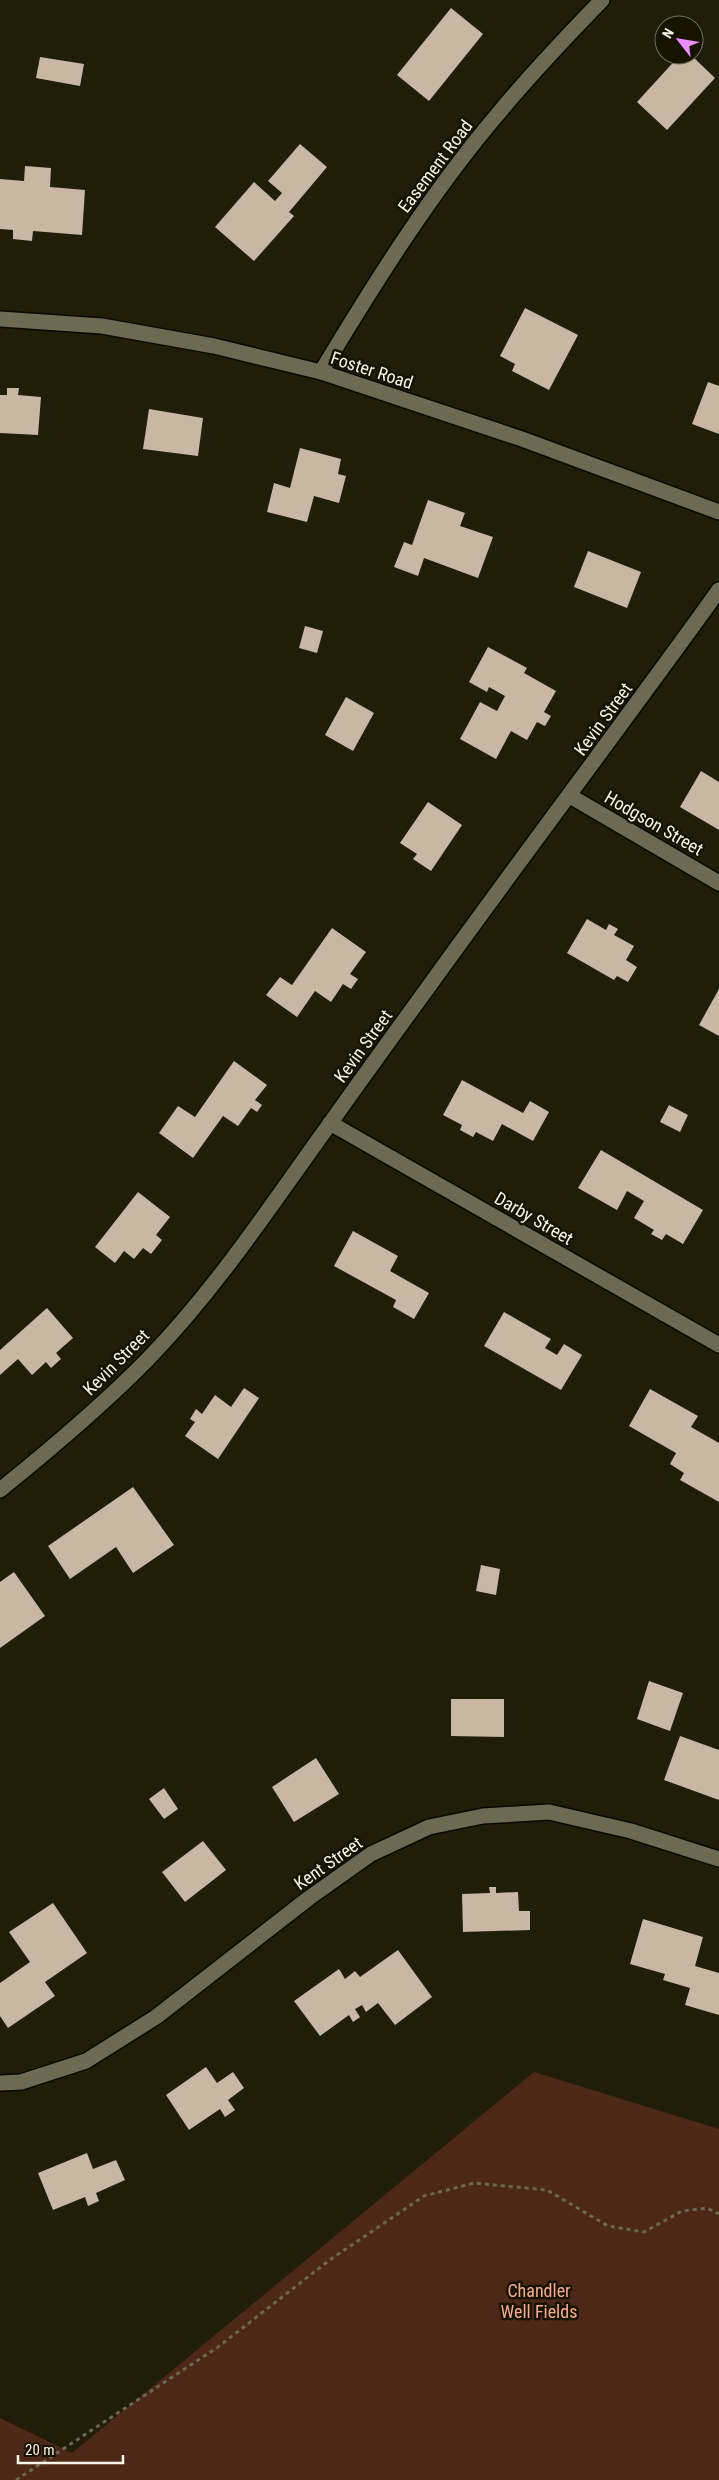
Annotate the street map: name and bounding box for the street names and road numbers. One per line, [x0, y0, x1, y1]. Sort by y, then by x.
street label: Easement Road [393, 116, 477, 216]
street label: Foster Road [328, 347, 416, 393]
street label: Kevin Street [570, 679, 636, 759]
street label: Hodgson Street [601, 786, 707, 860]
street label: Kevin Street [330, 1006, 396, 1086]
street label: Darby Street [491, 1187, 577, 1249]
street label: Kevin Street [79, 1325, 153, 1399]
street label: Kent Street [290, 1832, 366, 1894]

